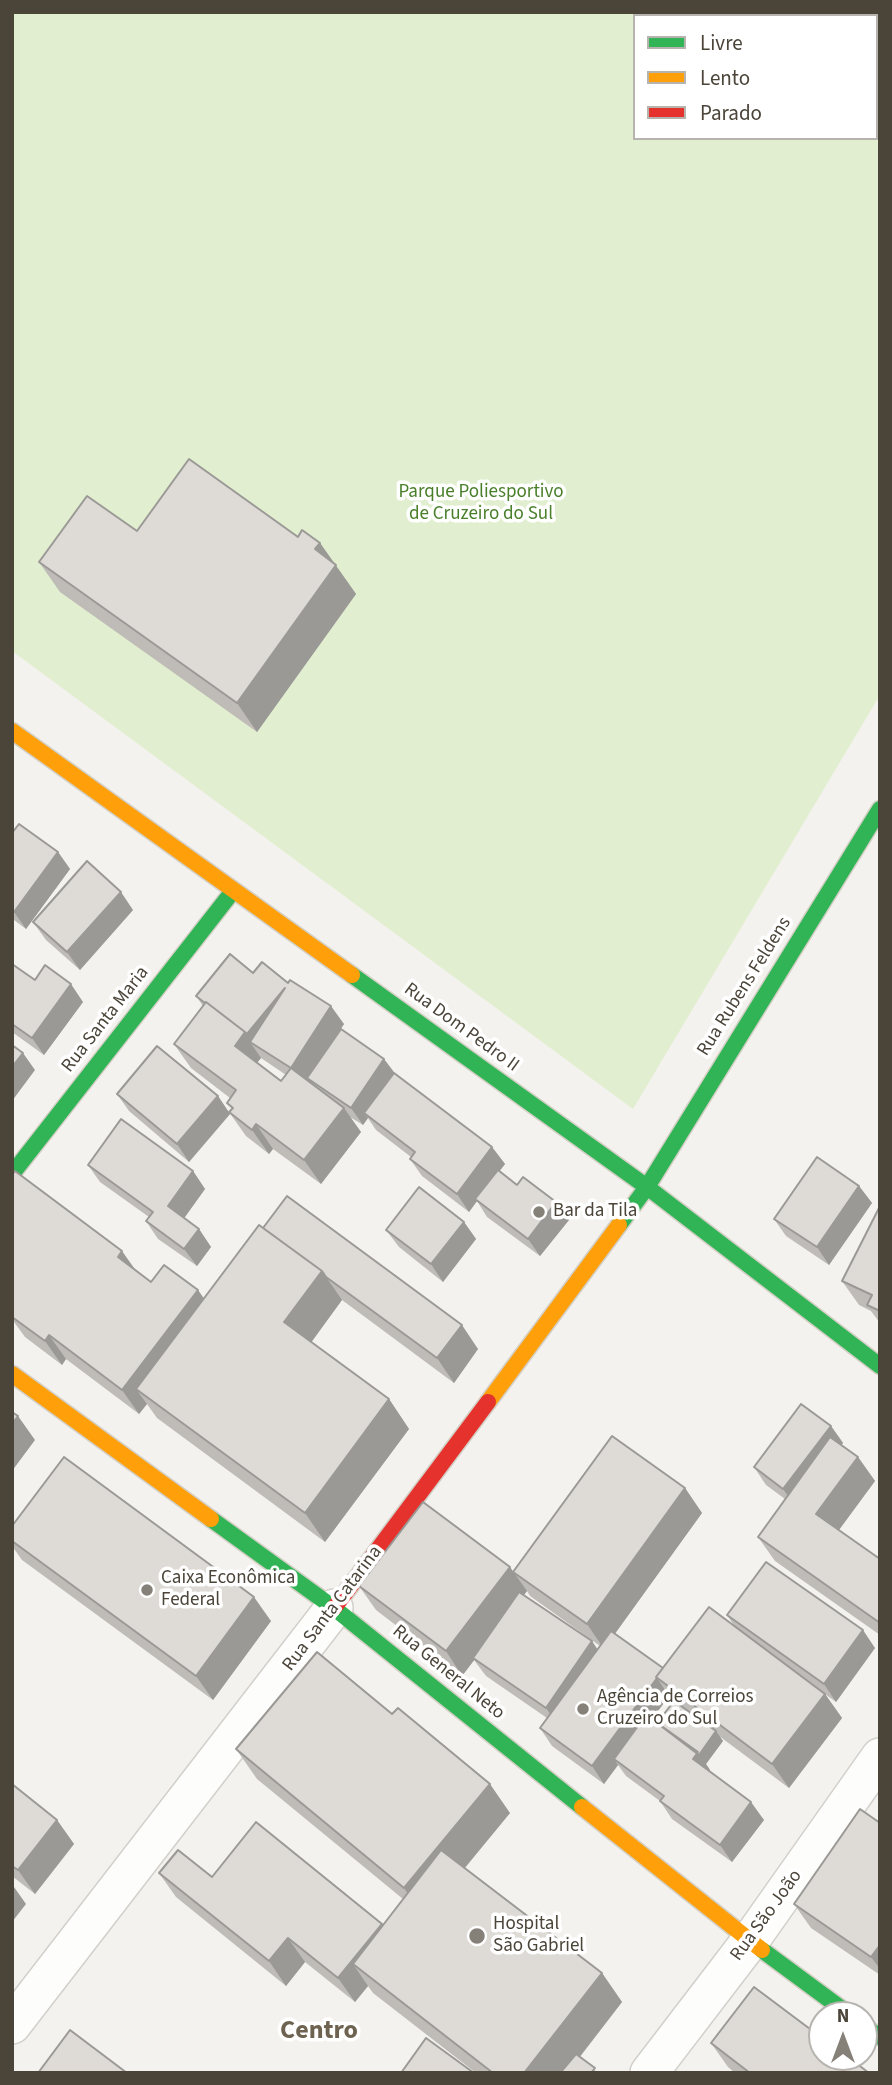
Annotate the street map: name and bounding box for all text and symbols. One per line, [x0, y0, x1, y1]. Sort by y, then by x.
legend [633, 14, 878, 140]
text: Livre [700, 28, 743, 58]
text: Lento [700, 63, 750, 93]
text: Parado [700, 98, 762, 128]
park label: Parque Poliesportivo de Cruzeiro do Sul [398, 482, 564, 526]
street label: Rua Rubens Feldens [693, 913, 797, 1061]
street label: Rua Santa Maria [58, 962, 154, 1078]
street label: Rua Dom Pedro II [399, 979, 523, 1077]
place label: Bar da Tila [553, 1201, 637, 1223]
marker: Bar da Tila [531, 1204, 547, 1220]
street label: Rua Santa Catarina [278, 1542, 388, 1676]
place label: Caixa Econômica Federal [161, 1568, 295, 1612]
marker: Caixa Econômica Federal [139, 1582, 155, 1598]
street label: Rua General Neto [387, 1621, 509, 1725]
place label: Agência de Correios Cruzeiro do Sul [597, 1687, 753, 1731]
marker: Agência de Correios Cruzeiro do Sul [575, 1701, 591, 1717]
street label: Rua São João [726, 1866, 808, 1966]
place label: Hospital São Gabriel [493, 1914, 584, 1958]
marker: Hospital São Gabriel [467, 1926, 487, 1946]
north arrow [808, 2001, 878, 2071]
text: N [837, 2003, 849, 2030]
district label: Centro [280, 2016, 358, 2048]

